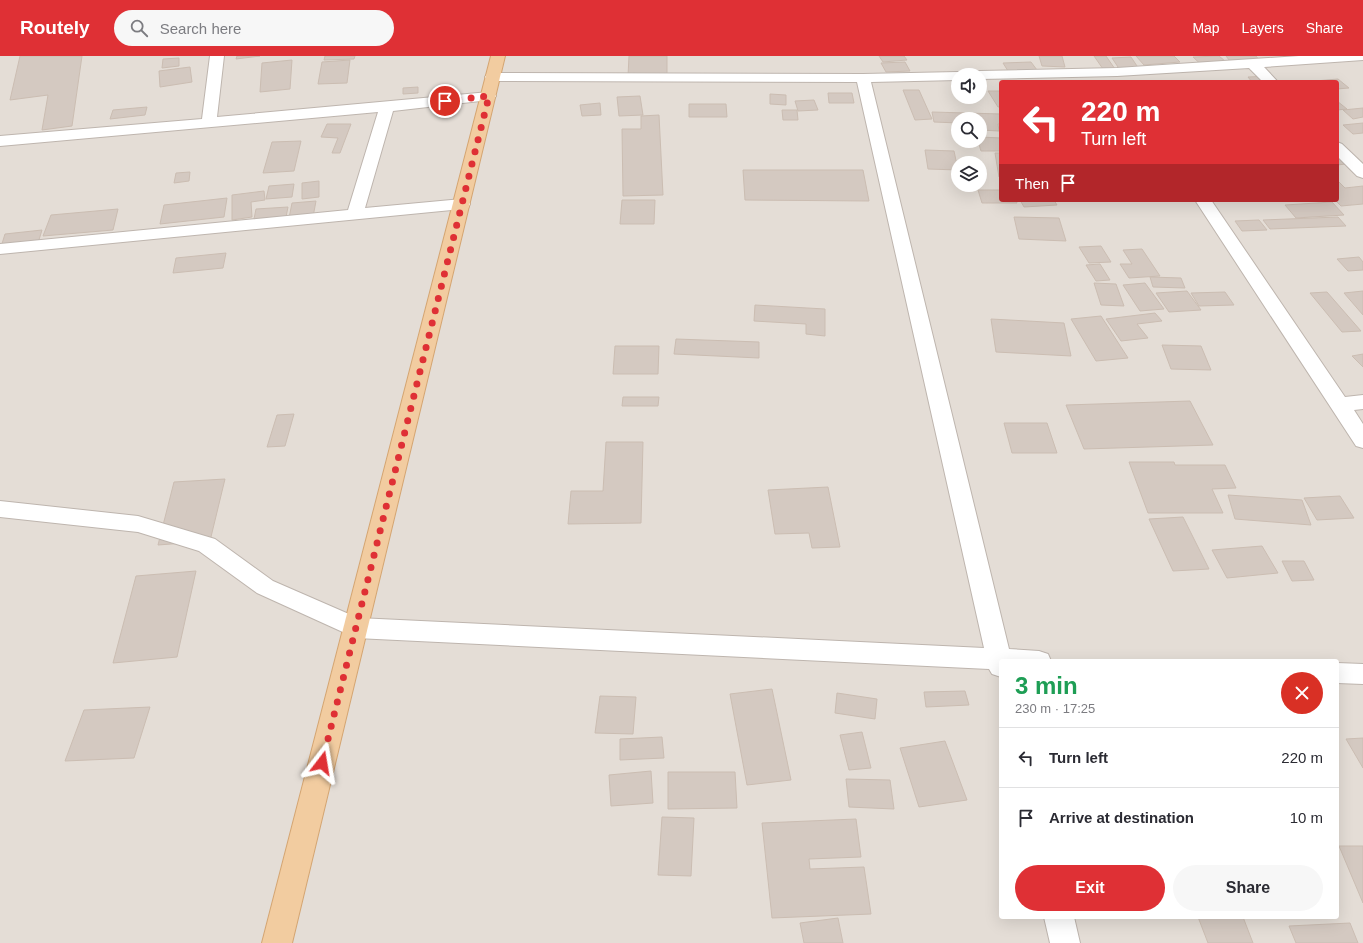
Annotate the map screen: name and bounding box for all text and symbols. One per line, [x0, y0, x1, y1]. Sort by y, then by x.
search box [114, 10, 394, 46]
text: Routely [20, 17, 90, 38]
icon: search [128, 17, 150, 39]
text: Search here [160, 20, 241, 37]
text: Map [1192, 20, 1220, 36]
text: Layers [1242, 20, 1284, 36]
text: Share [1306, 20, 1343, 36]
map controls [951, 68, 987, 192]
button: sound [951, 68, 987, 104]
pin [428, 84, 462, 118]
icon: arrive [434, 90, 456, 112]
icon: left [1015, 96, 1067, 148]
text: 220 m [1081, 96, 1160, 127]
button: search [951, 112, 987, 148]
text: Turn left [1081, 129, 1146, 149]
button: layers [951, 156, 987, 192]
icon: arrive [1057, 172, 1079, 194]
text: Then [1015, 175, 1049, 192]
text: 3 min [1015, 672, 1078, 699]
button: close [1281, 672, 1323, 714]
text: 230 m · 17:25 [1015, 701, 1095, 716]
position arrow [301, 742, 343, 784]
icon: left [1015, 747, 1037, 769]
text: Turn left [1049, 749, 1108, 766]
text: 220 m [1281, 749, 1323, 766]
icon: arrive [1015, 807, 1037, 829]
text: Arrive at destination [1049, 809, 1194, 826]
text: 10 m [1290, 809, 1323, 826]
button: Exit [1015, 865, 1165, 911]
button: Share [1173, 865, 1323, 911]

